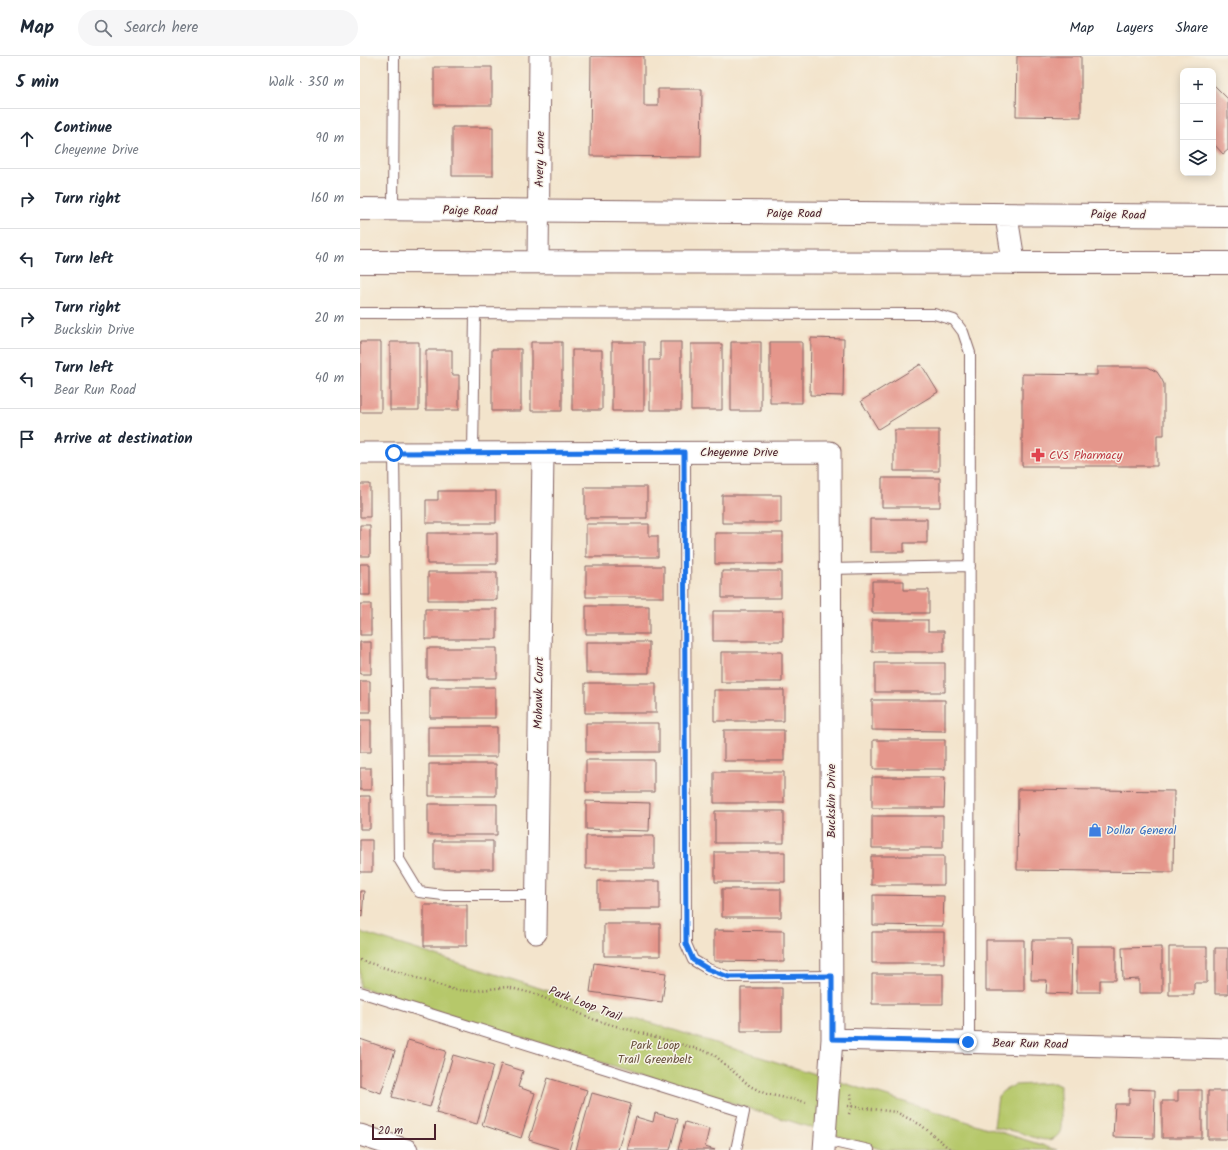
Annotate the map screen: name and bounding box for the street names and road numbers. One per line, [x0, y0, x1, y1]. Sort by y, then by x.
street label: Avery Lane [530, 130, 550, 187]
street label: Paige Road [442, 201, 499, 221]
street label: Paige Road [767, 204, 822, 223]
street label: Paige Road [1090, 205, 1147, 225]
street label: Cheyenne Drive [700, 443, 779, 462]
street label: Mohawk Court [529, 656, 549, 729]
street label: Buckskin Drive [822, 763, 841, 838]
street label: Park Loop Trail [546, 981, 624, 1027]
street label: Bear Run Road [992, 1034, 1069, 1054]

